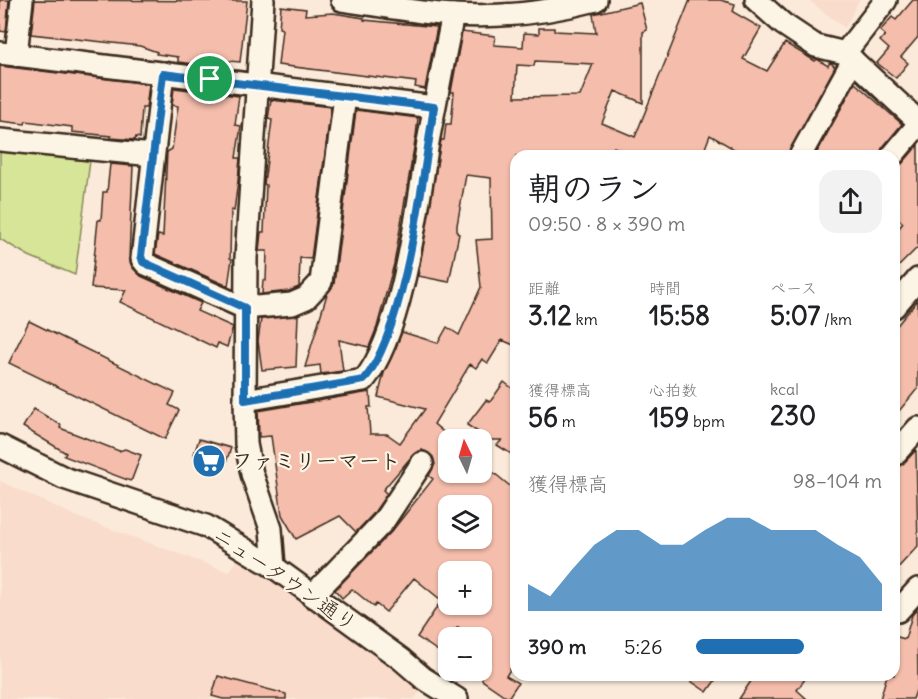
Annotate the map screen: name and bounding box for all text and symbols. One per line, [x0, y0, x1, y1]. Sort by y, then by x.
pin [184, 53, 235, 104]
icon: arrive [193, 62, 226, 95]
text: 朝のラン [528, 167, 660, 209]
button: share [819, 170, 882, 233]
text: 09:50 · 8 × 390 m [528, 211, 685, 236]
text: 距離 [528, 278, 560, 298]
text: 時間 [649, 278, 681, 298]
text: ペース [770, 278, 817, 298]
text: 3.12 [528, 299, 572, 332]
text: 15:58 [649, 299, 710, 332]
text: 5:07 [770, 299, 820, 332]
text: km [572, 309, 598, 329]
text: /km [820, 309, 852, 329]
text: kcal [770, 379, 799, 399]
text: 獲得標高 [528, 380, 592, 400]
text: 心拍数 [649, 380, 697, 400]
text: 230 [770, 399, 816, 432]
text: 56 [528, 401, 558, 434]
text: 159 [649, 401, 689, 434]
text: m [558, 411, 576, 431]
text: bpm [689, 411, 725, 431]
north arrow [438, 429, 492, 483]
map controls [438, 429, 492, 681]
supermarket icon: ファミリーマート [191, 443, 227, 479]
place label: ファミリーマート [232, 447, 401, 474]
text: 98–104 m [793, 468, 882, 493]
text: 獲得標高 [528, 471, 608, 496]
button: layers [438, 495, 492, 549]
street label: ニュータウン通り [208, 521, 362, 637]
button: + [438, 561, 492, 615]
button: − [438, 627, 492, 681]
text: 390 m [528, 634, 586, 659]
text: 5:26 [624, 634, 663, 659]

